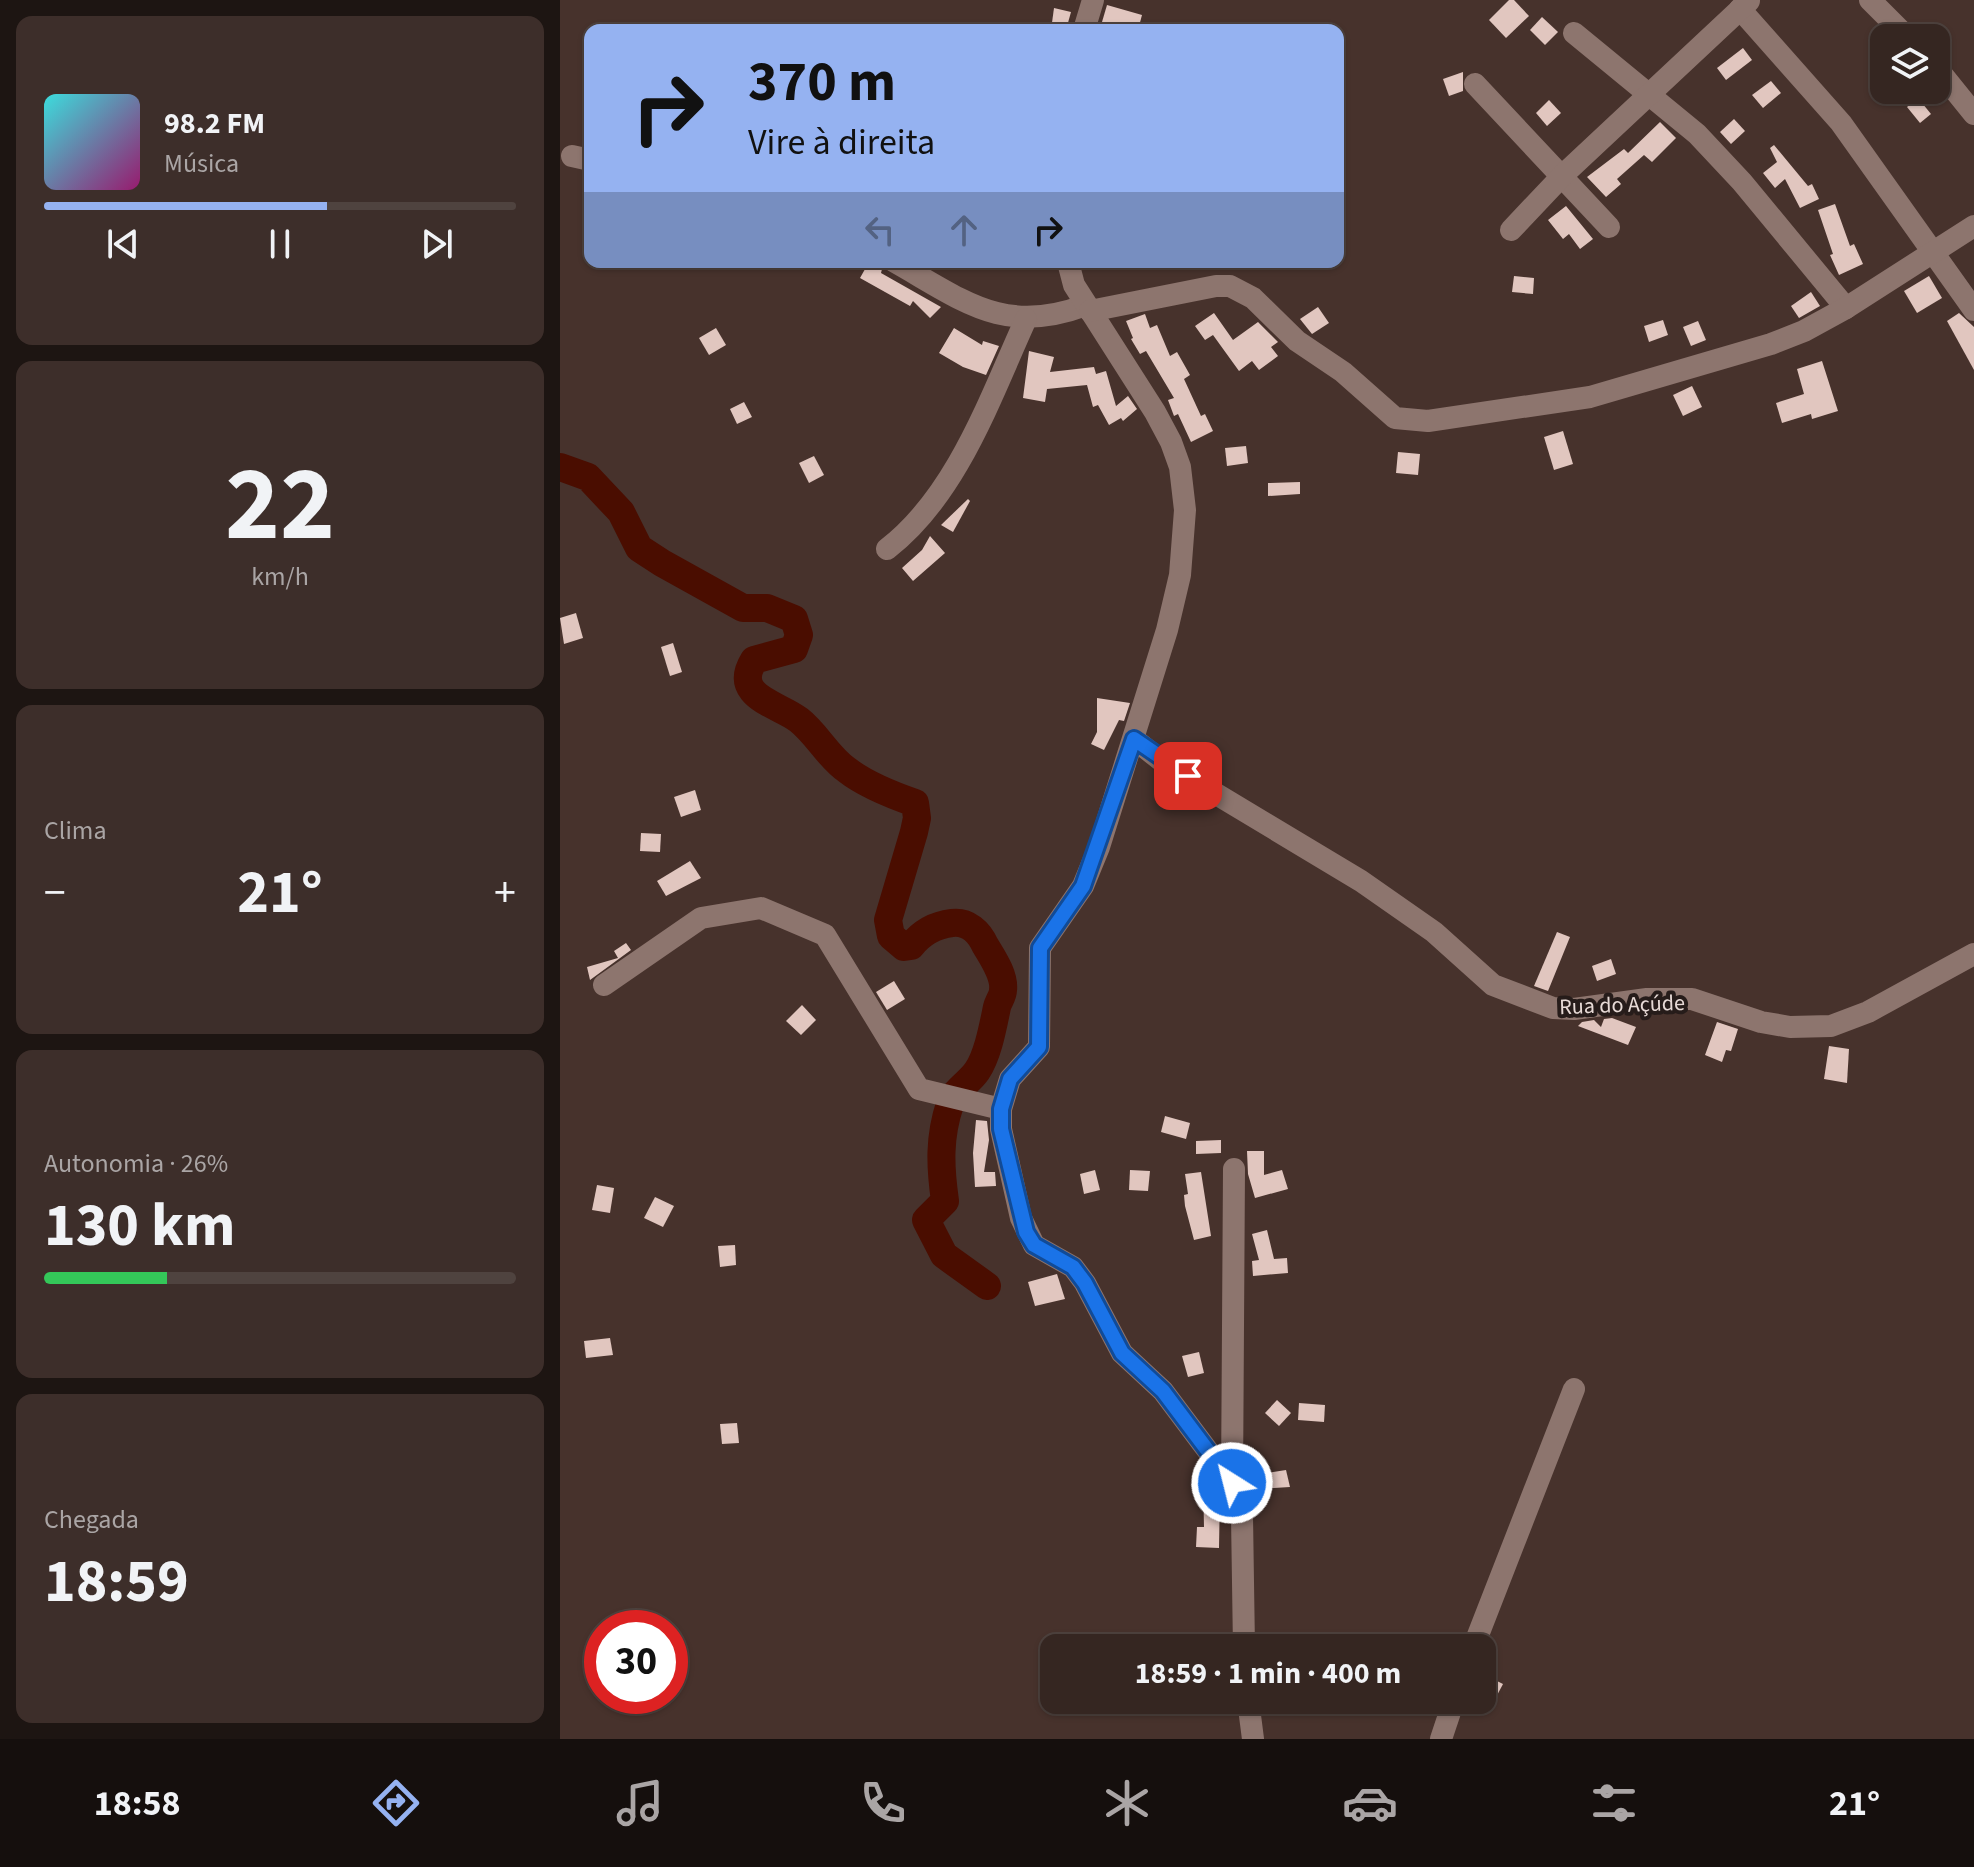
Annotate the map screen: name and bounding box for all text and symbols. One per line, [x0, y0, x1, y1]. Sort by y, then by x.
map controls [1870, 24, 1950, 104]
button: layers [1870, 24, 1950, 104]
text: 370 m [748, 43, 896, 122]
icon: right [616, 56, 720, 160]
text: 98.2 FM [164, 102, 265, 145]
text: Vire à direita [748, 117, 935, 168]
text: Música [164, 145, 239, 182]
icon: left [858, 208, 902, 252]
icon: ahead [942, 208, 986, 252]
icon: right [1026, 208, 1070, 252]
icon: previous [101, 222, 145, 266]
icon: pause [258, 222, 302, 266]
icon: next [415, 222, 459, 266]
text: 22 [225, 432, 335, 580]
text: km/h [251, 558, 309, 595]
pin [1154, 742, 1222, 810]
icon: arrive [1166, 754, 1210, 798]
text: Clima [44, 812, 107, 849]
text: 21° [237, 851, 323, 936]
text: − [44, 862, 66, 925]
text: + [494, 862, 516, 925]
street label: Rua do Açúde [1559, 987, 1685, 1023]
text: Autonomia · 26% [44, 1145, 228, 1182]
text: 130 km [44, 1184, 235, 1269]
position arrow [1190, 1441, 1274, 1525]
text: Chegada [44, 1501, 139, 1538]
text: 18:59 [44, 1540, 189, 1625]
speed limit sign: 30 [584, 1610, 688, 1714]
text: 18:59 · 1 min · 400 m [1135, 1652, 1401, 1695]
icon: directions [368, 1775, 424, 1831]
icon: music [612, 1775, 668, 1831]
icon: phone [855, 1775, 911, 1831]
icon: climate [1099, 1775, 1155, 1831]
icon: car [1342, 1775, 1398, 1831]
icon: filters [1586, 1775, 1642, 1831]
text: 18:58 [94, 1778, 181, 1829]
text: 21° [1829, 1778, 1880, 1829]

